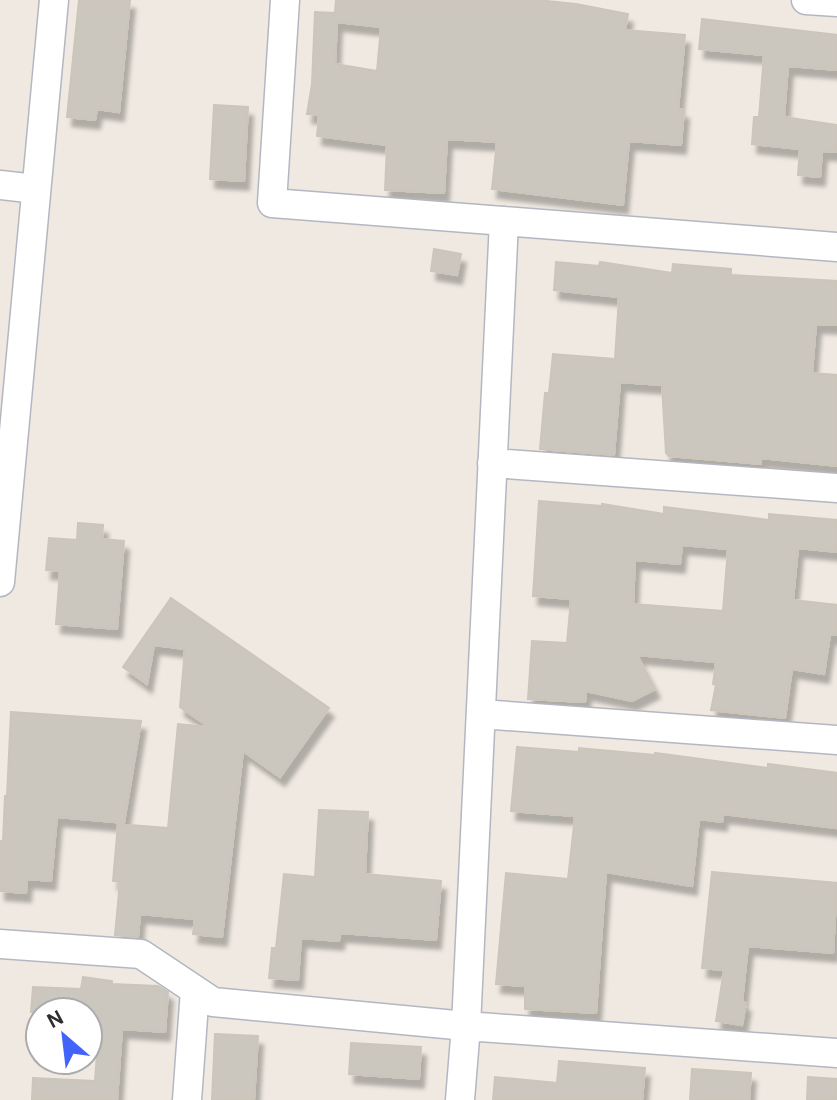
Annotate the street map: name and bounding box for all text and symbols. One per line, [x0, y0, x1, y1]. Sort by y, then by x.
north arrow [24, 996, 104, 1076]
text: N [42, 1004, 68, 1034]

